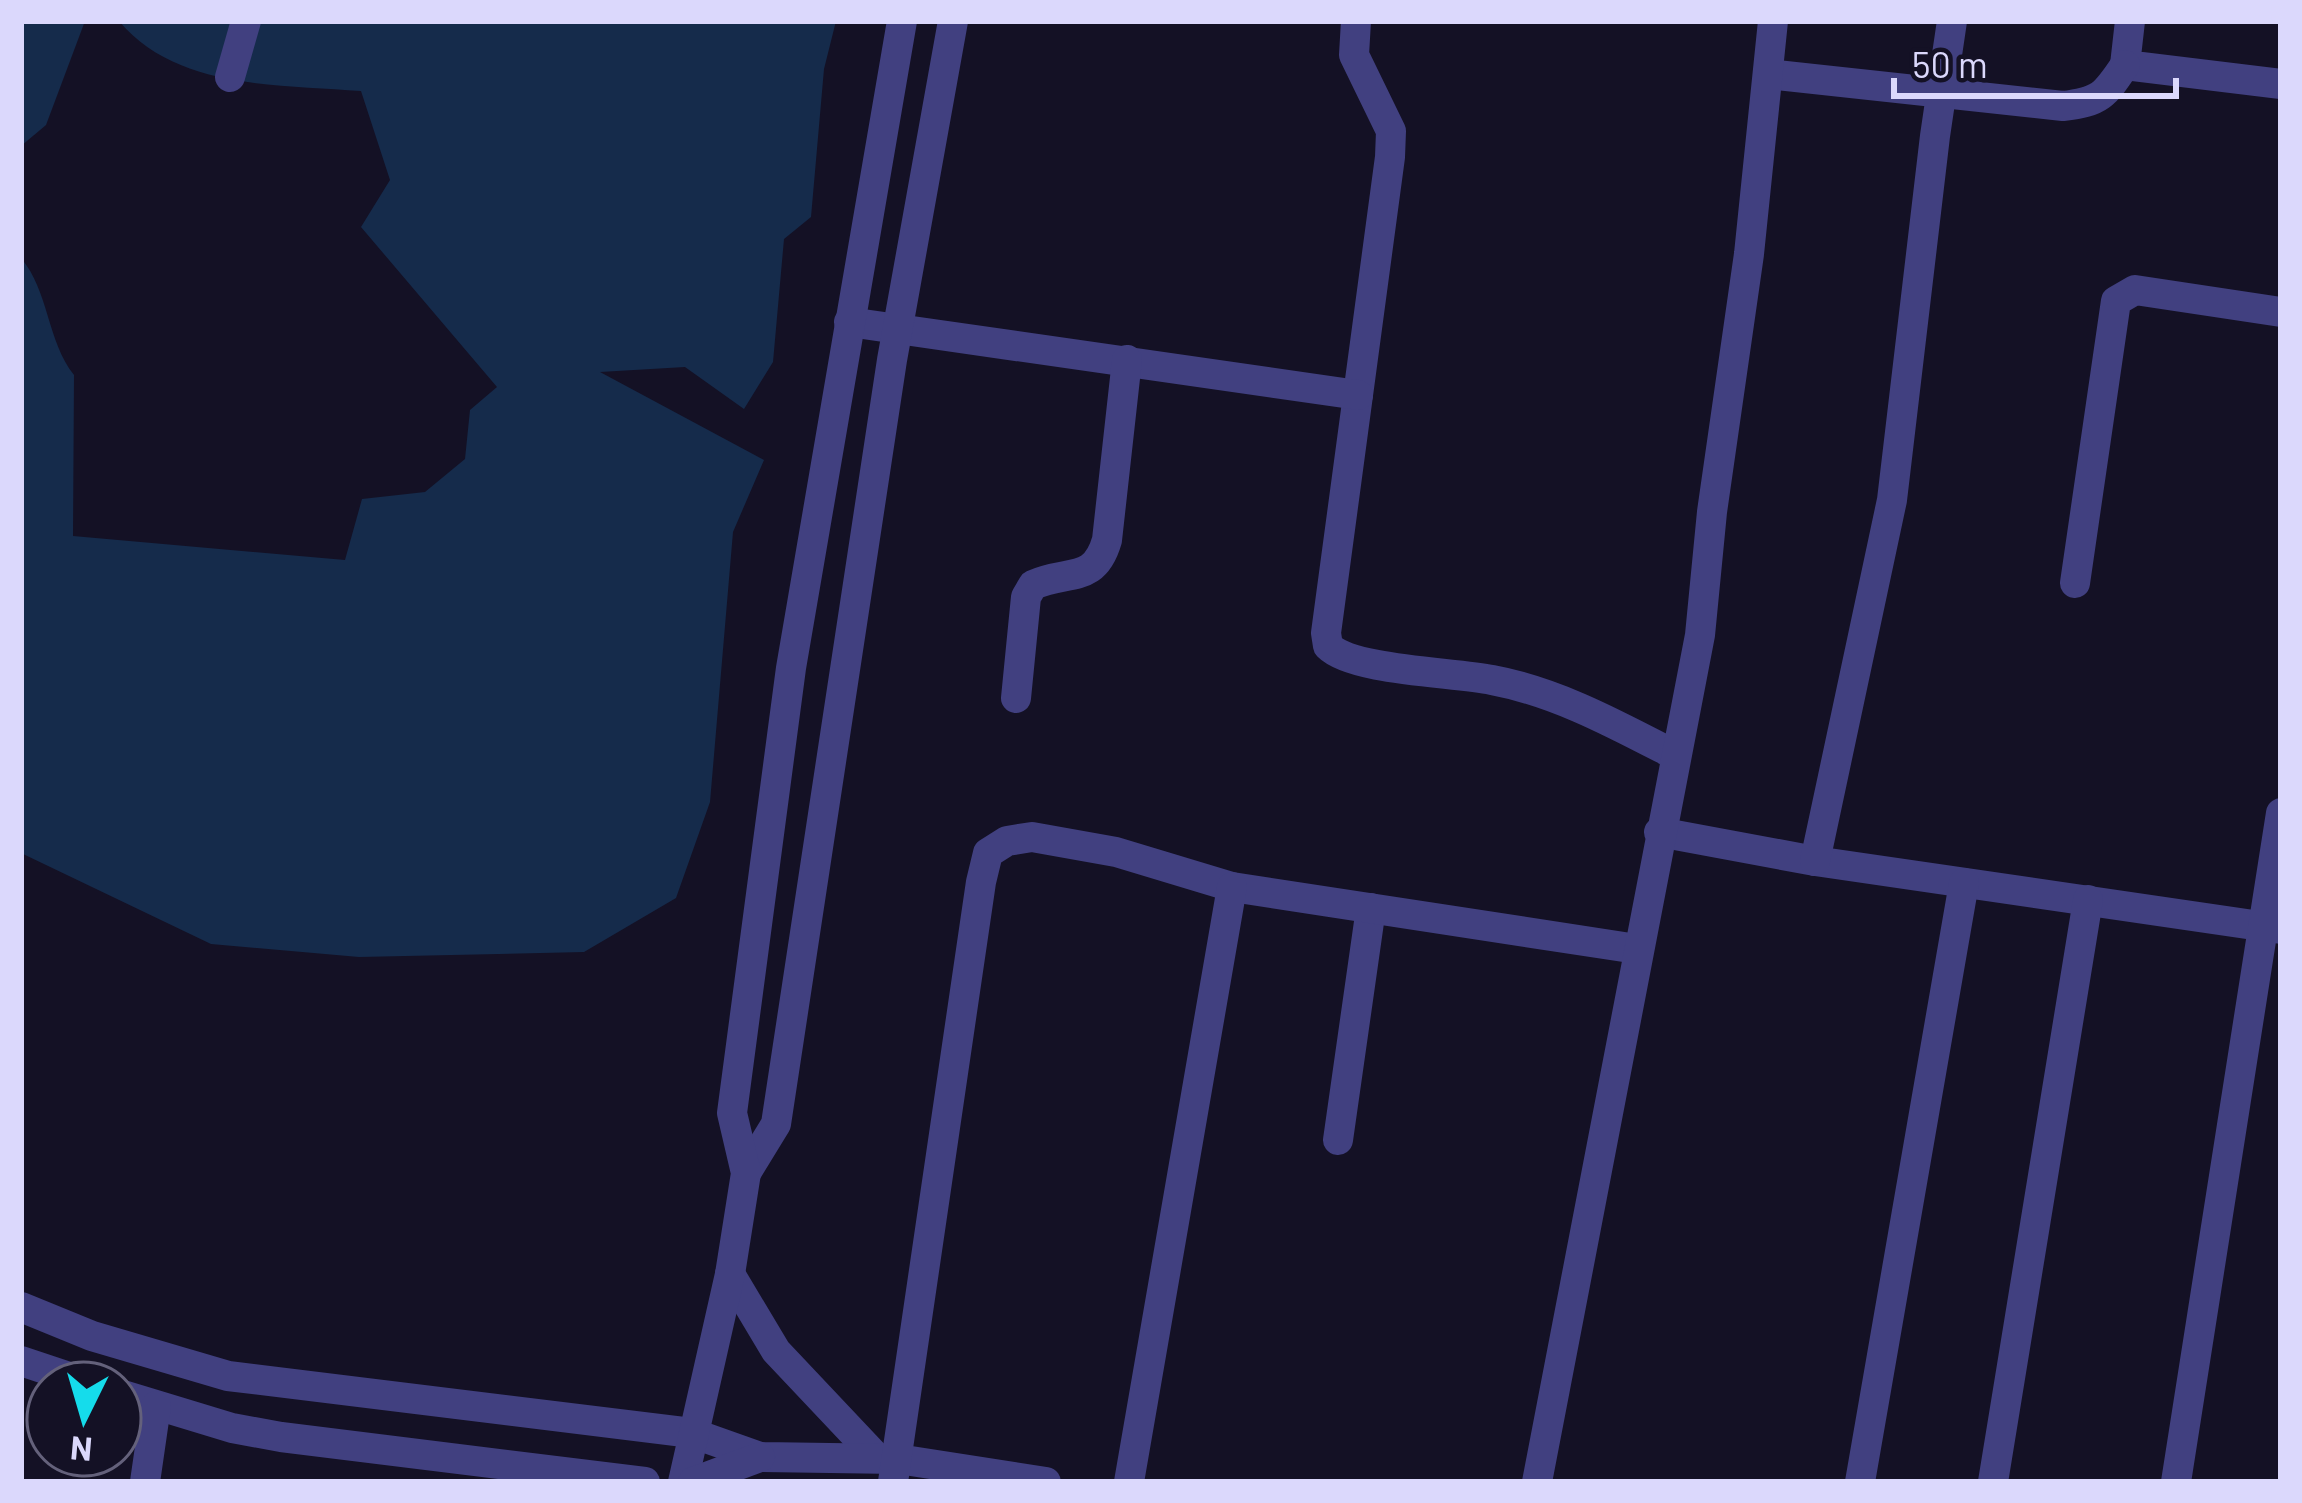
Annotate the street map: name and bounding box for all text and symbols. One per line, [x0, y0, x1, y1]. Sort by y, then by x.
scale bar [1894, 24, 2176, 98]
text: 50 m [1912, 42, 1988, 85]
north arrow [24, 1359, 144, 1479]
text: N [69, 1429, 94, 1471]

